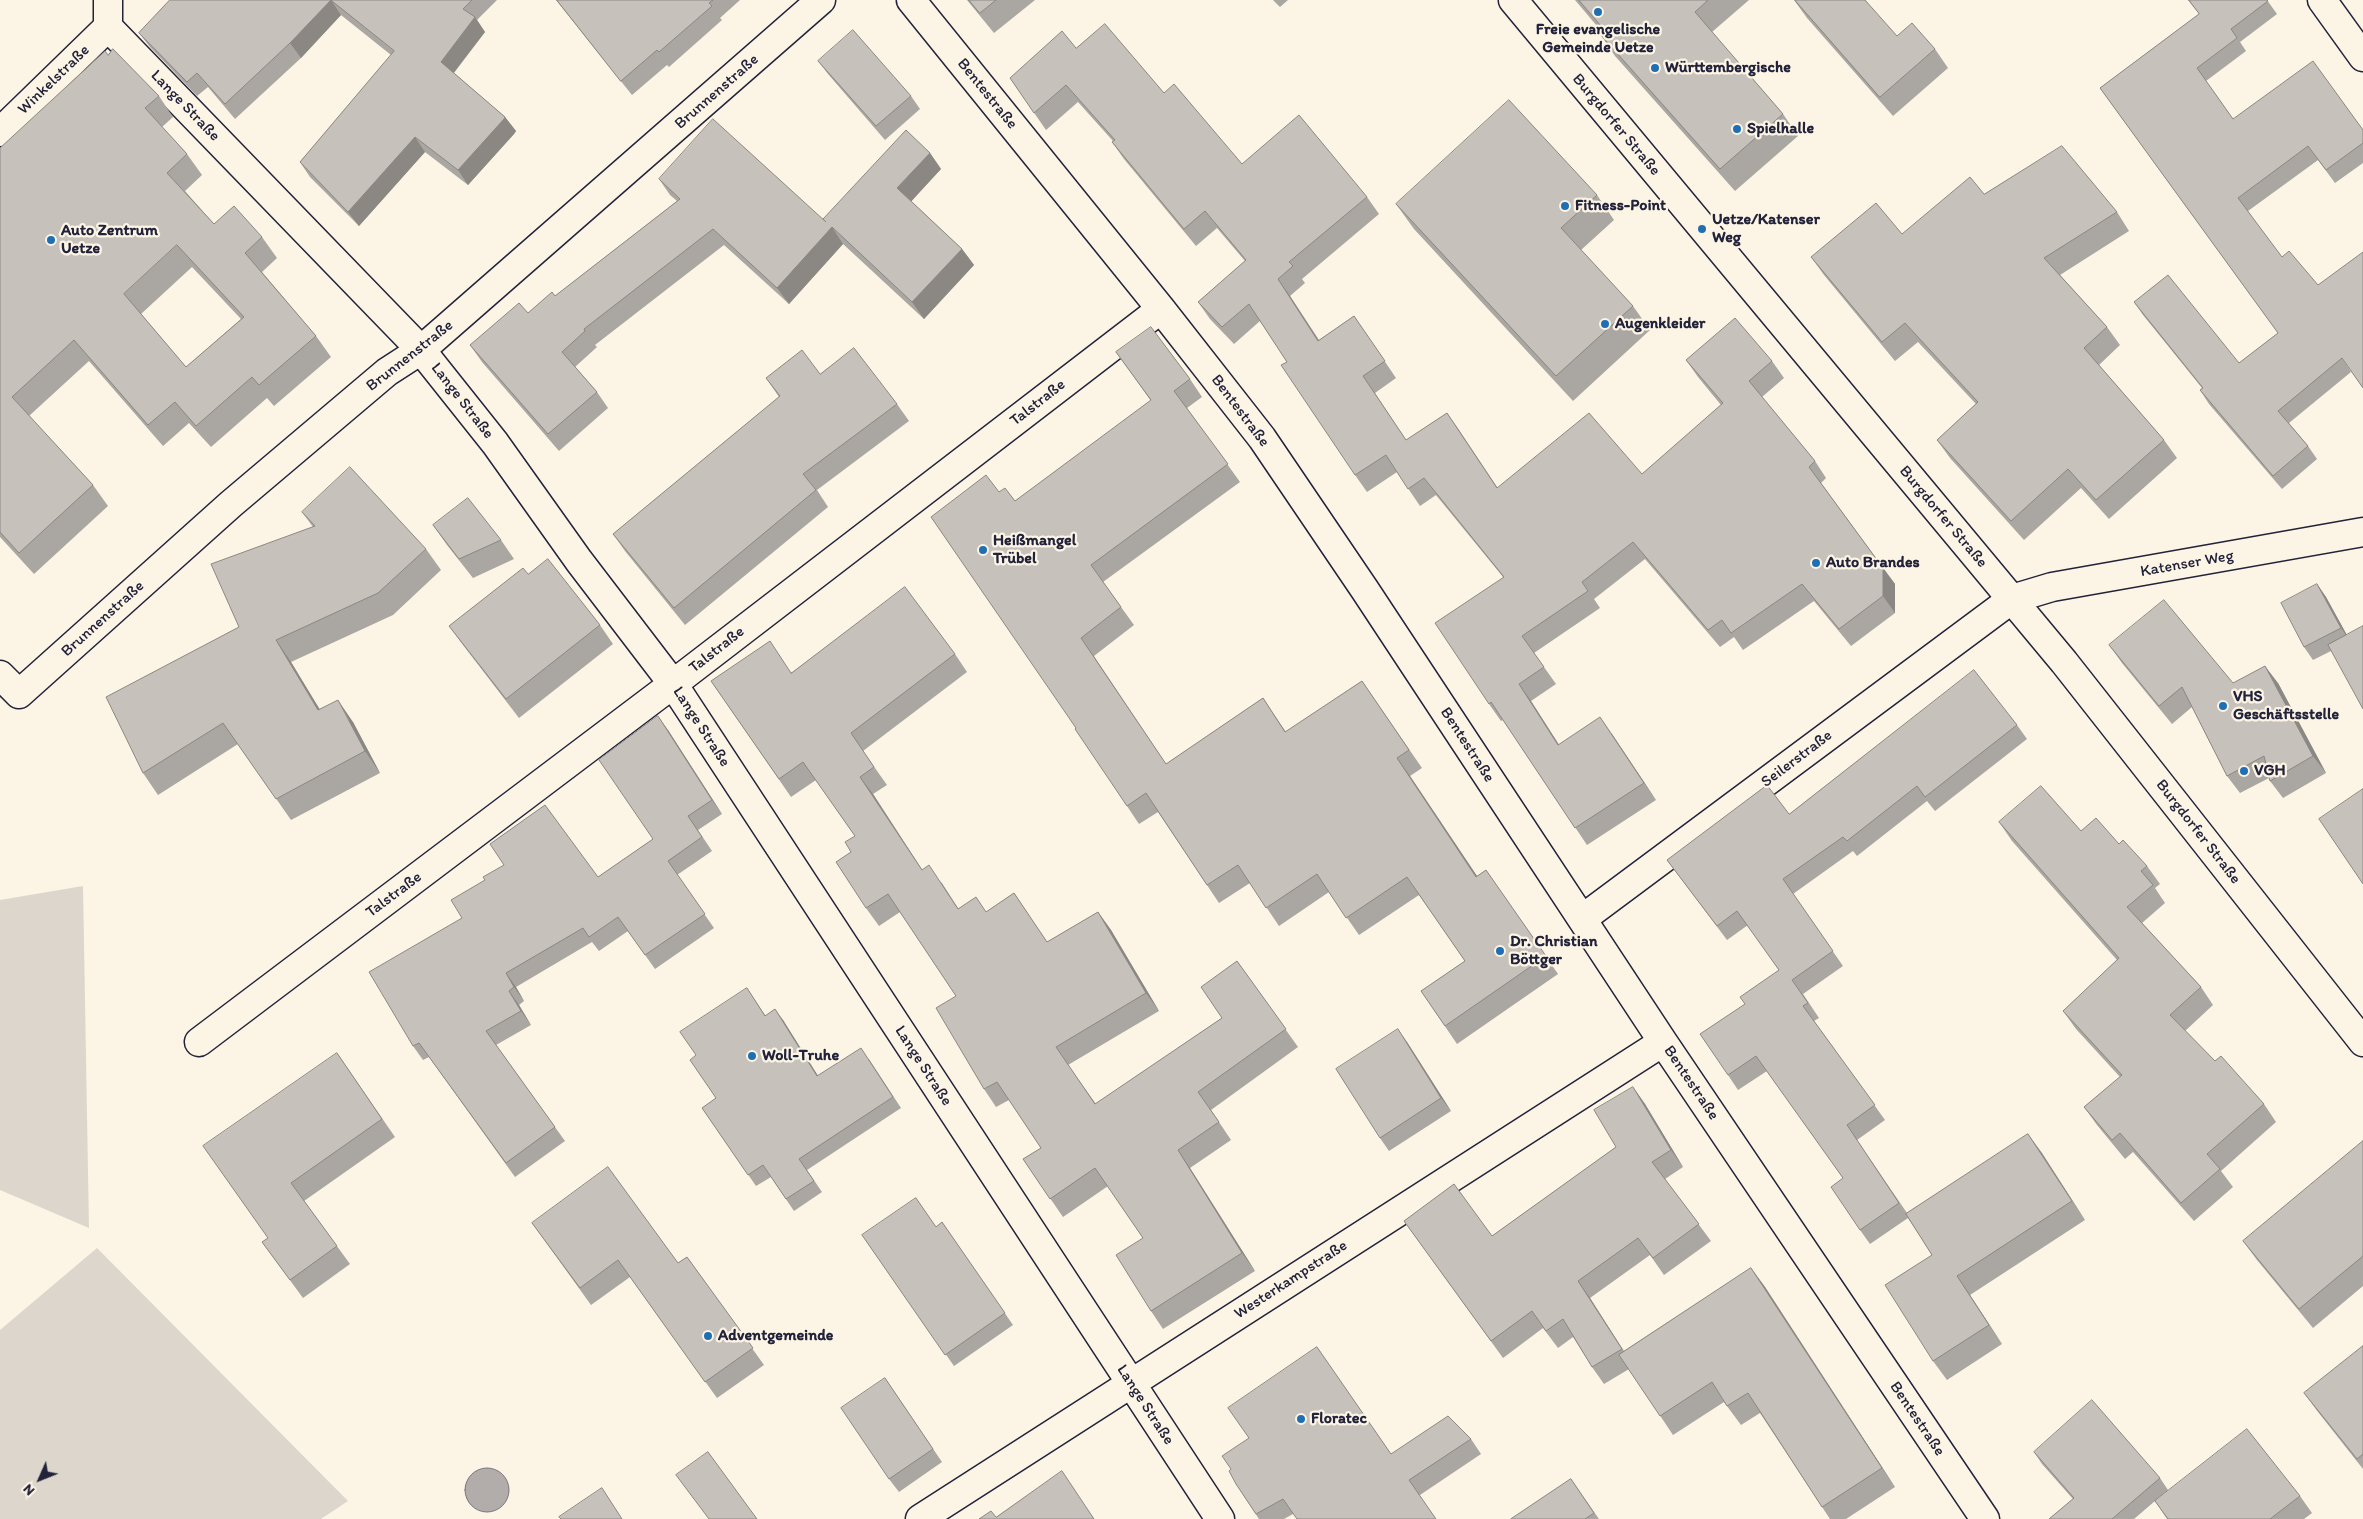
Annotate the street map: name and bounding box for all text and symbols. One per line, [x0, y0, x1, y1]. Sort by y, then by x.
marker: Freie evangelische Gemeinde Uetze [1592, 6, 1604, 18]
place label: Freie evangelische Gemeinde Uetze [1536, 20, 1660, 58]
street label: Winkelstraße [14, 41, 94, 119]
street label: Brunnenstraße [671, 50, 763, 134]
street label: Bentestraße [953, 55, 1021, 133]
place label: Württembergische [1665, 58, 1791, 78]
marker: Württembergische [1649, 62, 1661, 74]
street label: Lange Straße [146, 66, 224, 146]
street label: Burgdorfer Straße [1568, 70, 1664, 180]
place label: Spielhalle [1747, 119, 1814, 139]
marker: Spielhalle [1731, 123, 1743, 135]
place label: Fitness-Point [1575, 196, 1666, 216]
marker: Fitness-Point [1559, 200, 1571, 212]
place label: Uetze/Katenser Weg [1712, 210, 1820, 248]
place label: Auto Zentrum Uetze [61, 221, 158, 259]
marker: Uetze/Katenser Weg [1696, 223, 1708, 235]
marker: Auto Zentrum Uetze [45, 234, 57, 246]
place label: Augenkleider [1615, 314, 1705, 334]
street label: Brunnenstraße [363, 316, 457, 396]
marker: Augenkleider [1599, 318, 1611, 330]
street label: Lange Straße [426, 359, 498, 443]
street label: Bentestraße [1207, 371, 1273, 451]
street label: Talstraße [1006, 375, 1070, 431]
street label: Burgdorfer Straße [1895, 462, 1991, 572]
place label: Heißmangel Trübel [993, 531, 1076, 569]
marker: Heißmangel Trübel [977, 544, 989, 556]
street label: Katenser Weg [2139, 546, 2235, 582]
place label: Auto Brandes [1826, 553, 1920, 573]
marker: Auto Brandes [1810, 557, 1822, 569]
street label: Brunnenstraße [58, 577, 148, 661]
street label: Talstraße [685, 622, 749, 678]
street label: Lange Straße [668, 683, 734, 771]
place label: VHS Geschäftsstelle [2233, 687, 2339, 725]
marker: VHS Geschäftsstelle [2217, 700, 2229, 712]
street label: Bentestraße [1436, 704, 1498, 786]
street label: Seilerstraße [1758, 726, 1836, 792]
place label: VGH [2254, 761, 2286, 781]
marker: VGH [2238, 765, 2250, 777]
street label: Burgdorfer Straße [2151, 776, 2245, 888]
street label: Talstraße [362, 868, 426, 922]
place label: Dr. Christian Böttger [1510, 932, 1598, 970]
marker: Dr. Christian Böttger [1494, 945, 1506, 957]
street label: Lange Straße [890, 1022, 956, 1110]
street label: Bentestraße [1659, 1042, 1723, 1124]
place label: Woll-Truhe [762, 1046, 839, 1066]
marker: Woll-Truhe [746, 1050, 758, 1062]
street label: Westerkampstraße [1231, 1236, 1351, 1324]
place label: Adventgemeinde [718, 1326, 833, 1346]
marker: Adventgemeinde [702, 1330, 714, 1342]
street label: Lange Straße [1112, 1361, 1178, 1449]
street label: Bentestraße [1885, 1378, 1949, 1460]
place label: Floratec [1311, 1409, 1367, 1429]
marker: Floratec [1295, 1413, 1307, 1425]
north arrow [15, 1454, 65, 1504]
text: N [19, 1480, 38, 1499]

